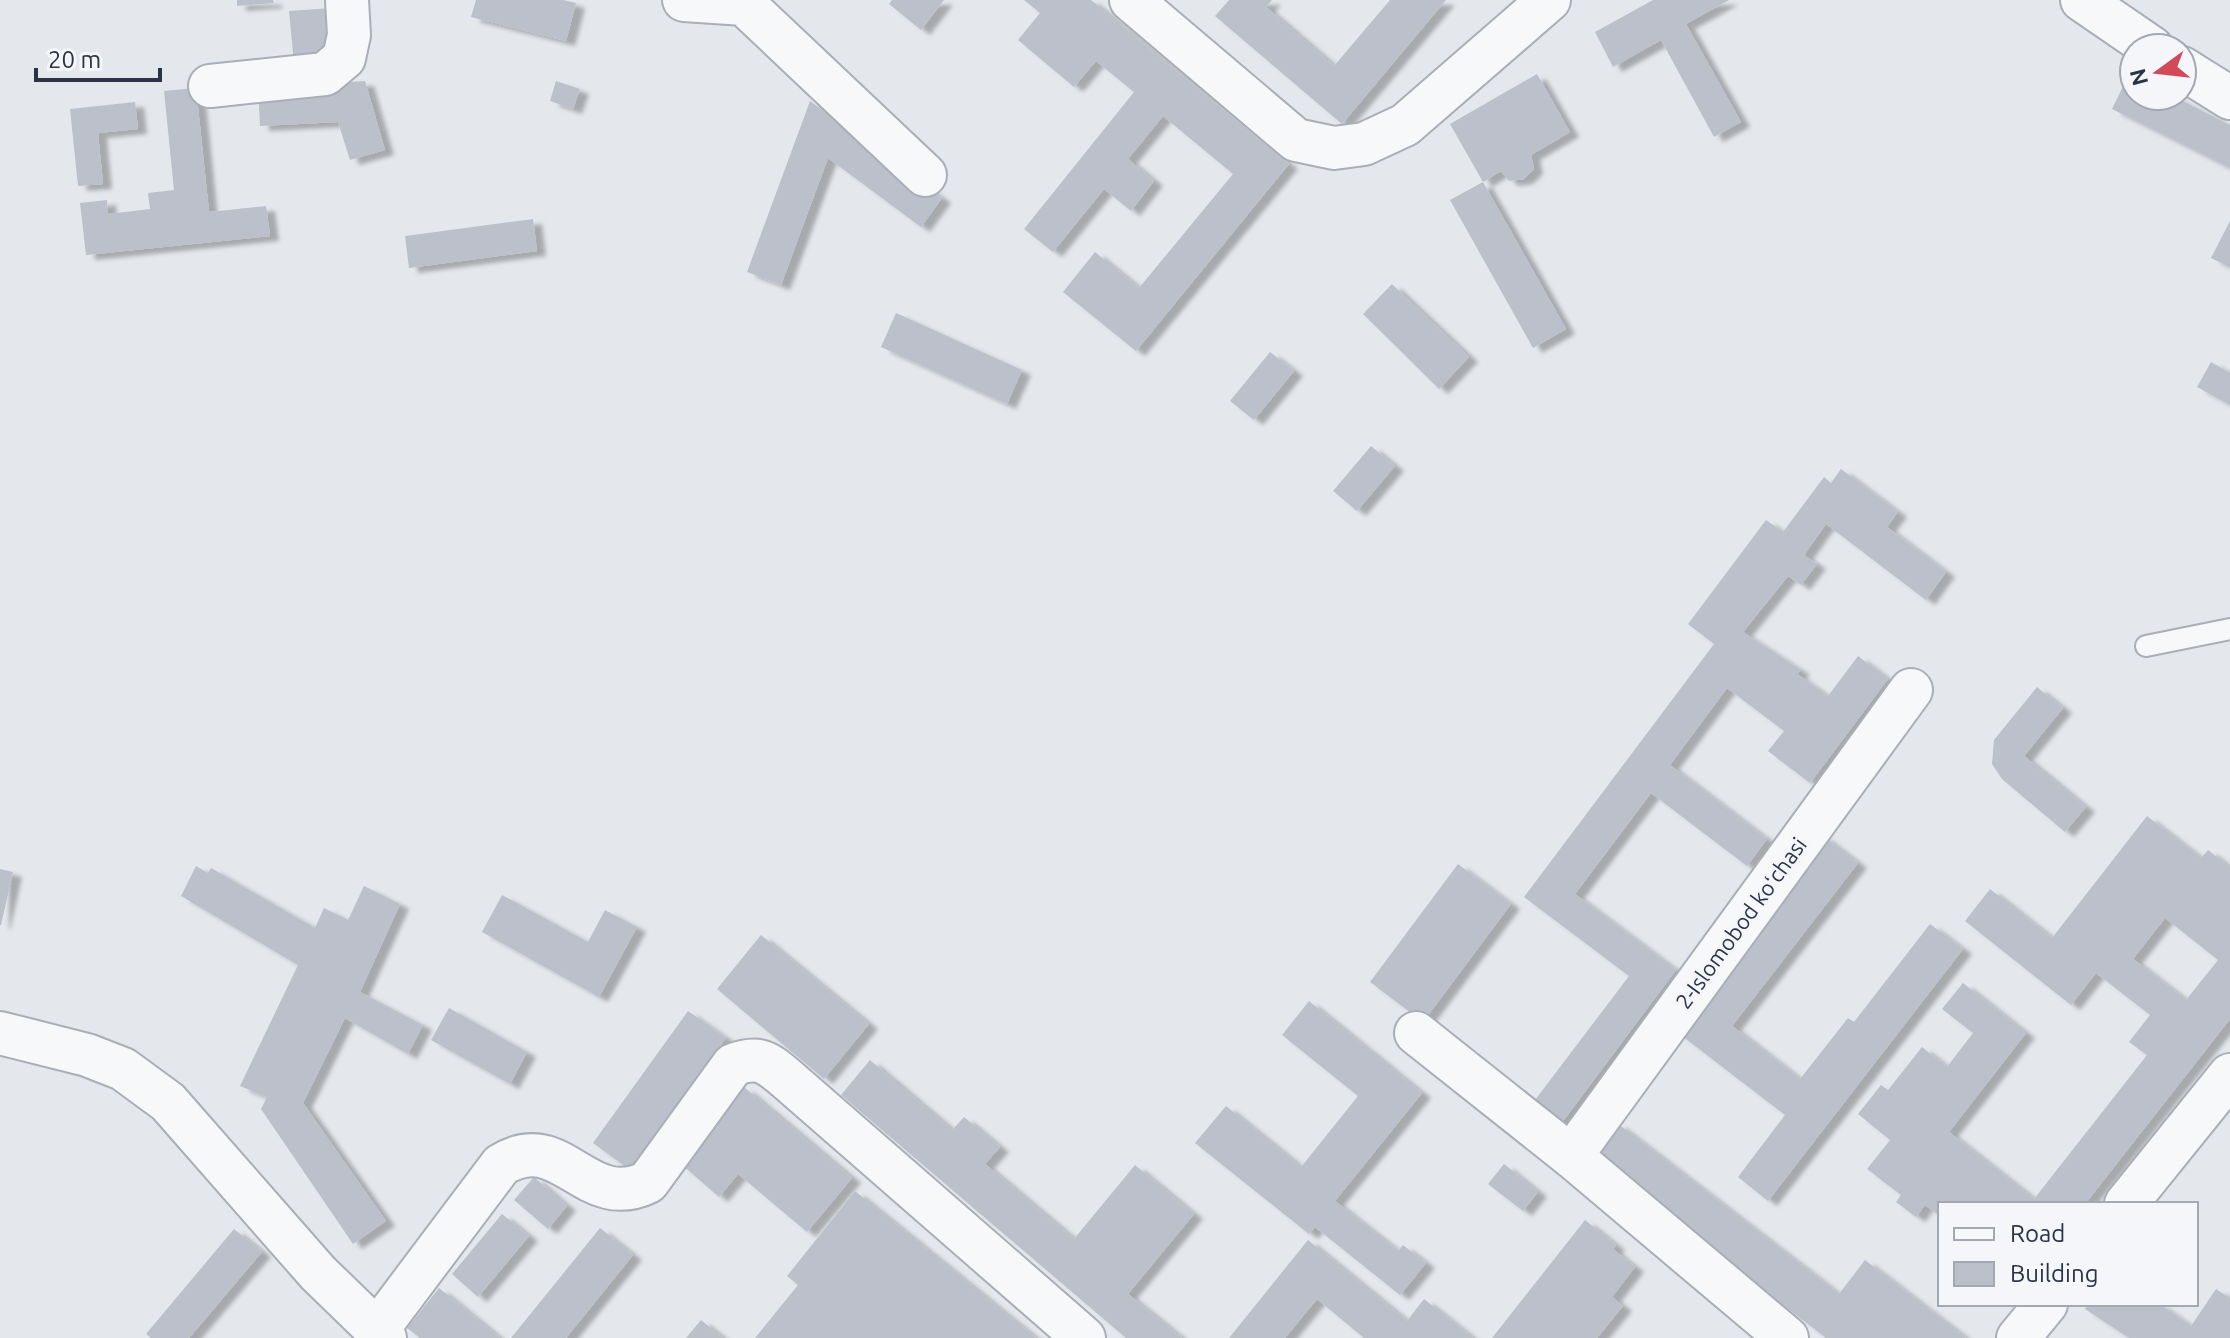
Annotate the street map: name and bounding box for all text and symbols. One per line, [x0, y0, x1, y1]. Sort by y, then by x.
scale bar [36, 32, 160, 82]
north arrow [2118, 32, 2198, 112]
text: 20 m [48, 46, 101, 73]
text: N [2124, 66, 2152, 88]
street label: 2-Islomobod koʻchasi [1670, 832, 1811, 1013]
legend [1938, 1202, 2198, 1306]
text: Road [2010, 1220, 2065, 1247]
text: Building [2010, 1260, 2098, 1287]

